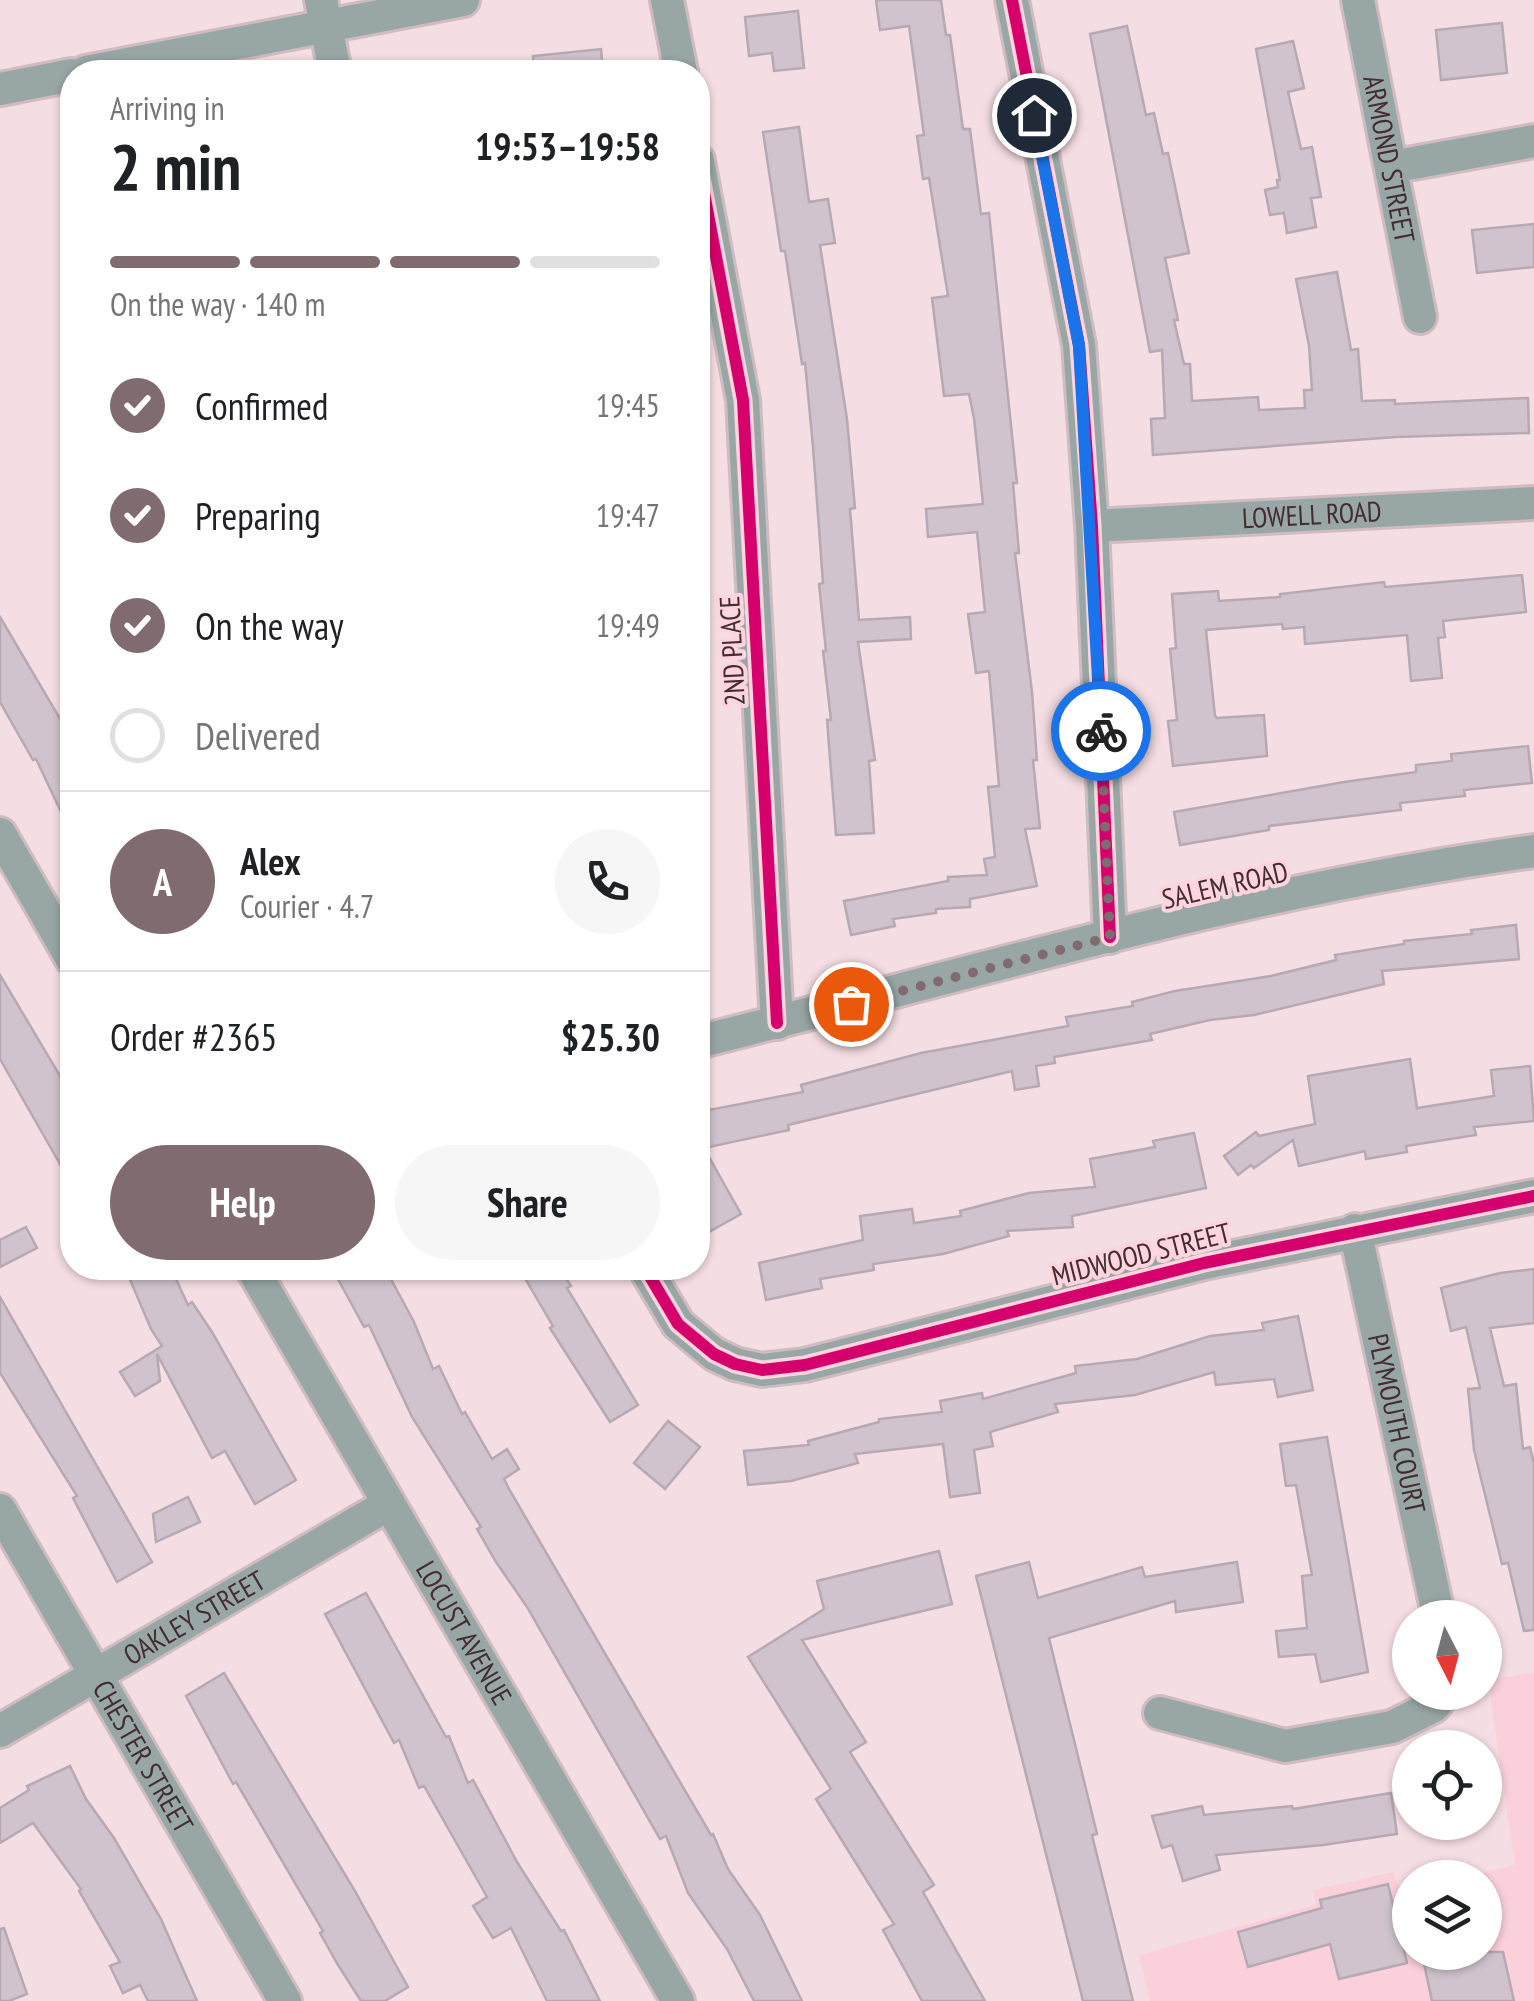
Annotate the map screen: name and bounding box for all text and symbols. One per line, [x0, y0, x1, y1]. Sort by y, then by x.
street label: ARMOND STREET [1355, 72, 1424, 246]
pin [992, 73, 1077, 158]
text: Arriving in [110, 87, 225, 129]
icon: home [1007, 88, 1062, 143]
text: 19:53–19:58 [475, 121, 660, 170]
text: 2 min [110, 124, 241, 208]
text: On the way · 140 m [110, 283, 325, 325]
icon: check [110, 378, 165, 433]
text: Confirmed [195, 381, 328, 430]
text: 19:45 [596, 384, 660, 426]
icon: check [110, 488, 165, 543]
text: Preparing [195, 491, 321, 540]
street label: LOWELL ROAD [1241, 492, 1382, 536]
text: 19:47 [596, 494, 660, 536]
street label: 2ND PLACE [710, 595, 753, 707]
icon: check [110, 598, 165, 653]
text: On the way [195, 601, 343, 650]
text: 19:49 [596, 604, 660, 646]
courier [1051, 681, 1151, 781]
icon: bike [1074, 704, 1129, 759]
text: Delivered [195, 711, 321, 760]
button: phone [555, 829, 660, 934]
text: Alex [240, 836, 301, 885]
street label: SALEM ROAD [1158, 852, 1291, 917]
text: A [153, 857, 172, 906]
text: Courier · 4.7 [240, 885, 374, 927]
pin [809, 962, 894, 1047]
icon: bag [824, 977, 879, 1032]
text: Order #2365 [110, 1012, 277, 1061]
text: $25.30 [561, 1012, 660, 1061]
button: Help [110, 1145, 375, 1260]
button: Share [395, 1145, 660, 1260]
street label: MIDWOOD STREET [1048, 1213, 1234, 1294]
street label: PLYMOUTH COURT [1360, 1330, 1435, 1517]
street label: LOCUST AVENUE [408, 1554, 521, 1711]
street label: OAKLEY STREET [116, 1561, 272, 1673]
north arrow [1392, 1600, 1502, 1710]
map controls [1392, 1600, 1502, 1970]
street label: CHESTER STREET [85, 1673, 202, 1840]
button: locate [1392, 1730, 1502, 1840]
button: layers [1392, 1860, 1502, 1970]

